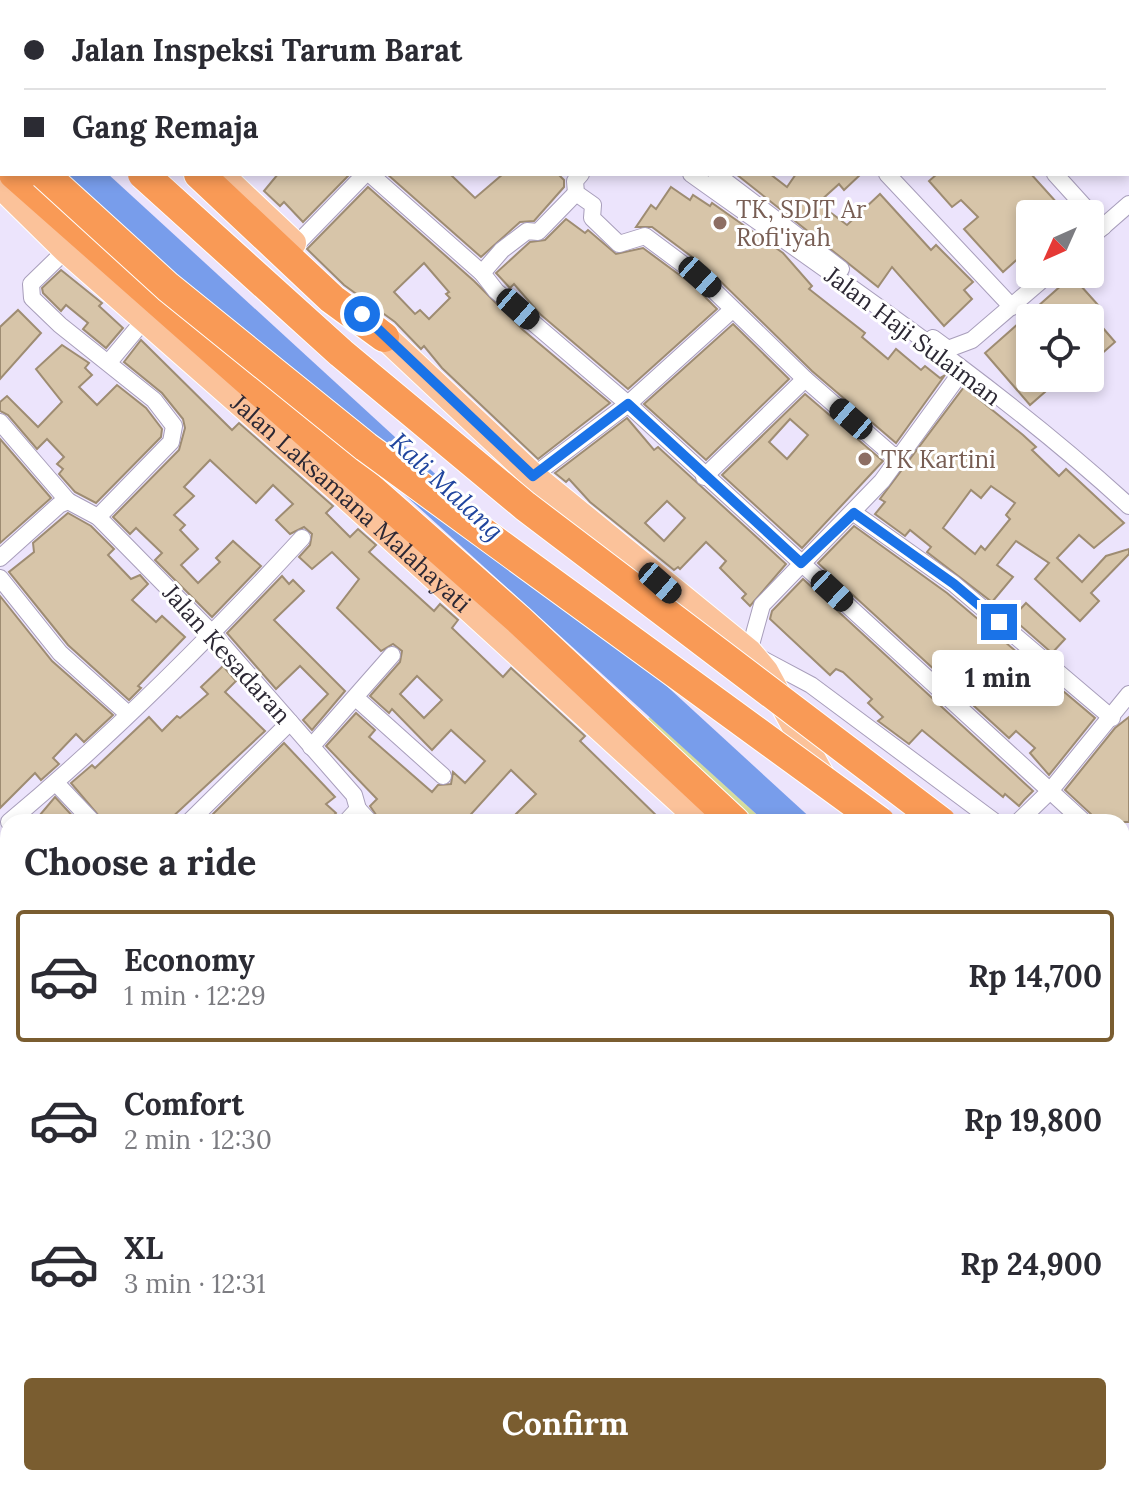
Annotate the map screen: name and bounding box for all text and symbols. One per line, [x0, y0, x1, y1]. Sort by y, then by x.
text: Jalan Inspeksi Tarum Barat [72, 31, 462, 69]
text: Gang Remaja [72, 108, 258, 146]
place label: TK, SDIT Ar Rofi'iyah [736, 194, 867, 253]
north arrow [1016, 200, 1104, 288]
map controls [1016, 200, 1104, 392]
marker: TK, SDIT Ar Rofi'iyah [711, 214, 729, 232]
car [674, 252, 726, 302]
street label: Jalan Haji Sulaiman [818, 259, 1007, 412]
car [492, 284, 544, 334]
route start [344, 296, 380, 332]
button: locate [1016, 304, 1104, 392]
street label: Jalan Laksamana Malahayati [224, 386, 478, 619]
car [825, 394, 877, 444]
water label: Kali Malang [383, 425, 511, 547]
place label: TK Kartini [881, 444, 996, 475]
marker: TK Kartini [856, 450, 874, 468]
car [634, 558, 686, 608]
car [806, 566, 858, 616]
street label: Jalan Kesadaran [156, 577, 298, 730]
route end [981, 604, 1017, 640]
callout: 1 min [933, 650, 1065, 706]
text: 1 min [965, 661, 1031, 694]
text: Choose a ride [24, 839, 256, 885]
icon: car [28, 940, 100, 1012]
text: Economy [124, 941, 255, 979]
text: Rp 14,700 [968, 957, 1102, 995]
text: 1 min · 12:29 [124, 979, 266, 1012]
icon: car [28, 1084, 100, 1156]
text: Comfort [124, 1085, 244, 1123]
text: Rp 19,800 [964, 1101, 1102, 1139]
text: 2 min · 12:30 [124, 1123, 272, 1156]
icon: car [28, 1228, 100, 1300]
text: XL [124, 1229, 163, 1267]
text: Rp 24,900 [960, 1245, 1102, 1283]
text: 3 min · 12:31 [124, 1267, 266, 1300]
button: Confirm [24, 1378, 1106, 1470]

